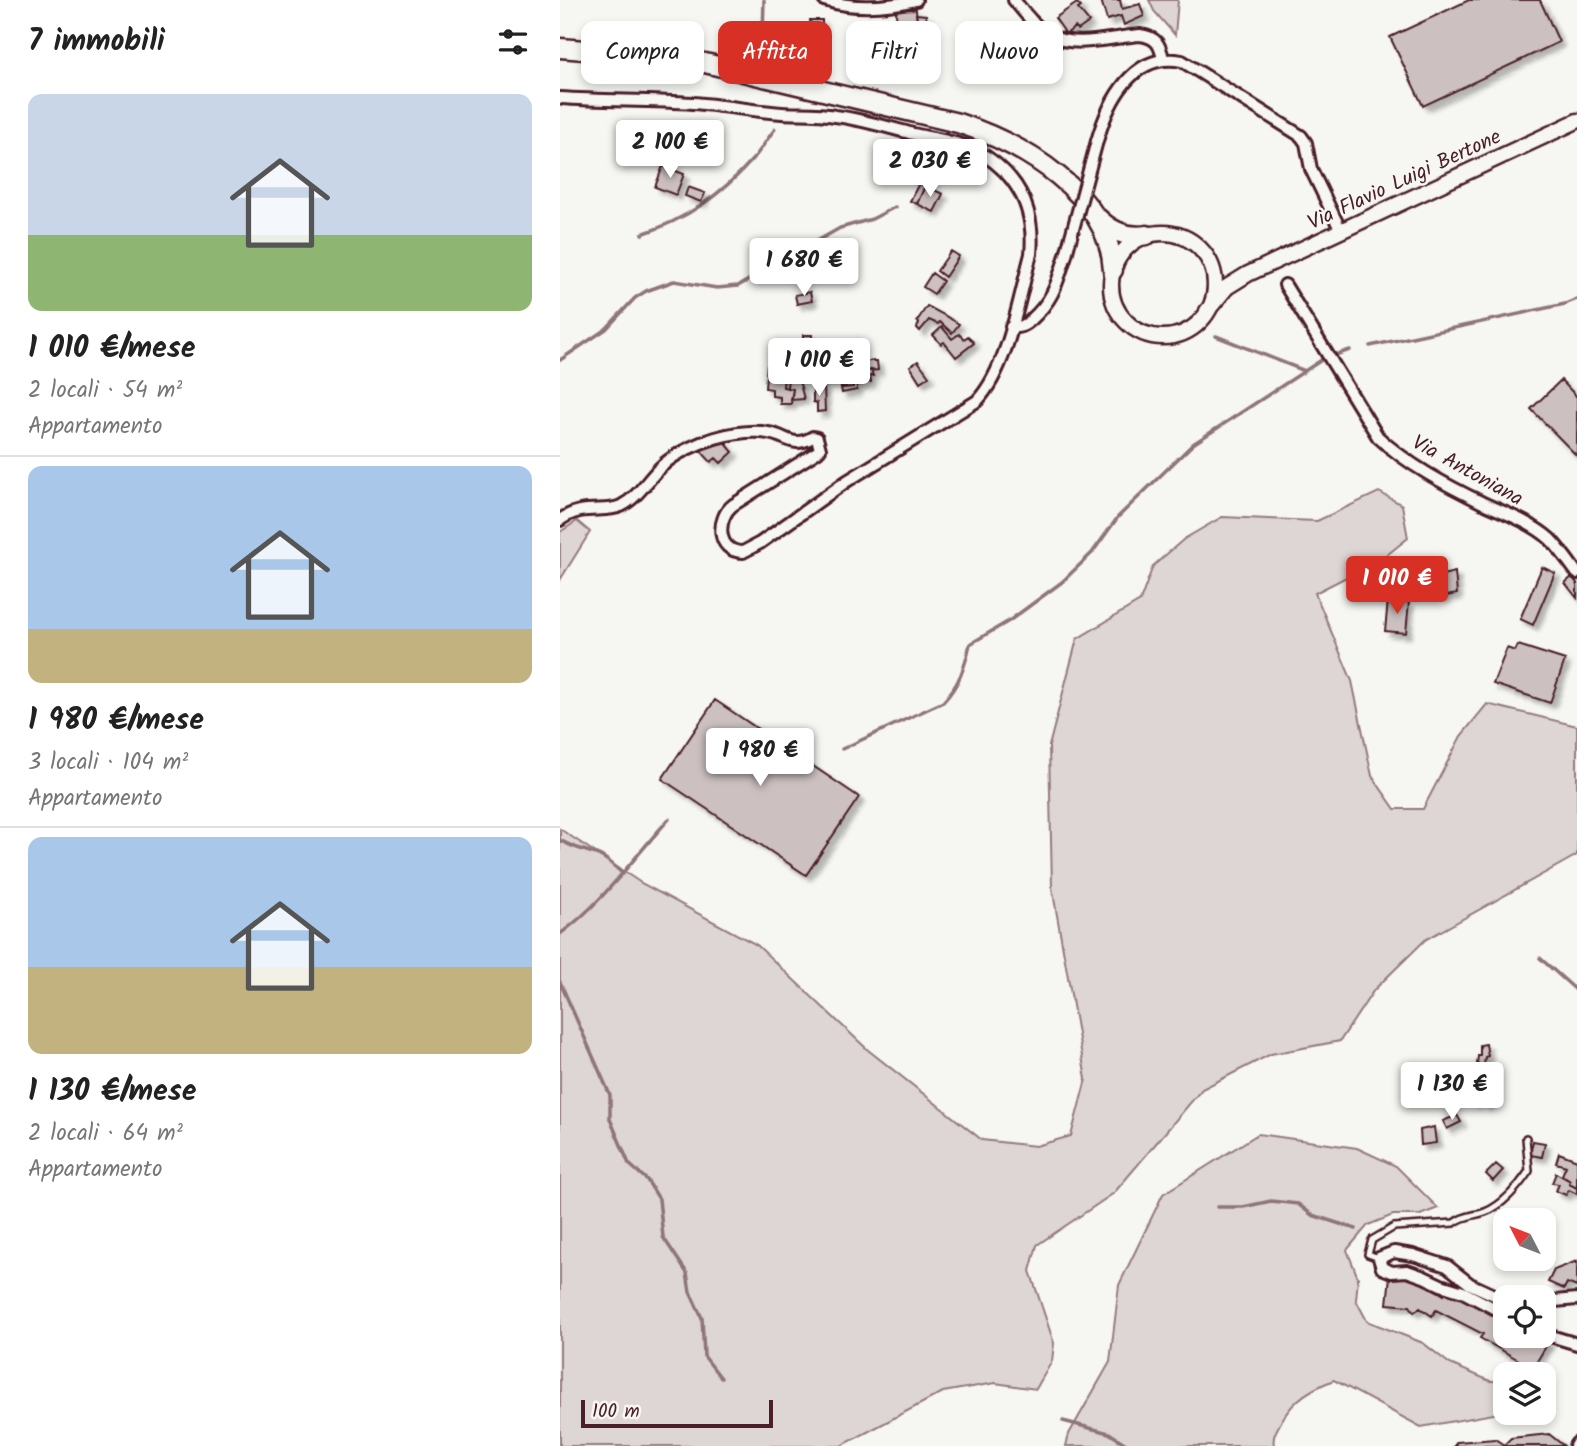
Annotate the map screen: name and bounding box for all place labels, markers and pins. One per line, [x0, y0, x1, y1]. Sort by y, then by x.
pin: 2 100 € [605, 120, 735, 180]
pin: 2 030 € [865, 140, 995, 199]
pin: 1 680 € [739, 238, 869, 298]
pin: 1 010 € [754, 338, 884, 398]
pin: 1 010 € [1332, 556, 1462, 616]
pin: 1 980 € [695, 728, 825, 788]
pin: 1 130 € [1387, 1062, 1517, 1122]

